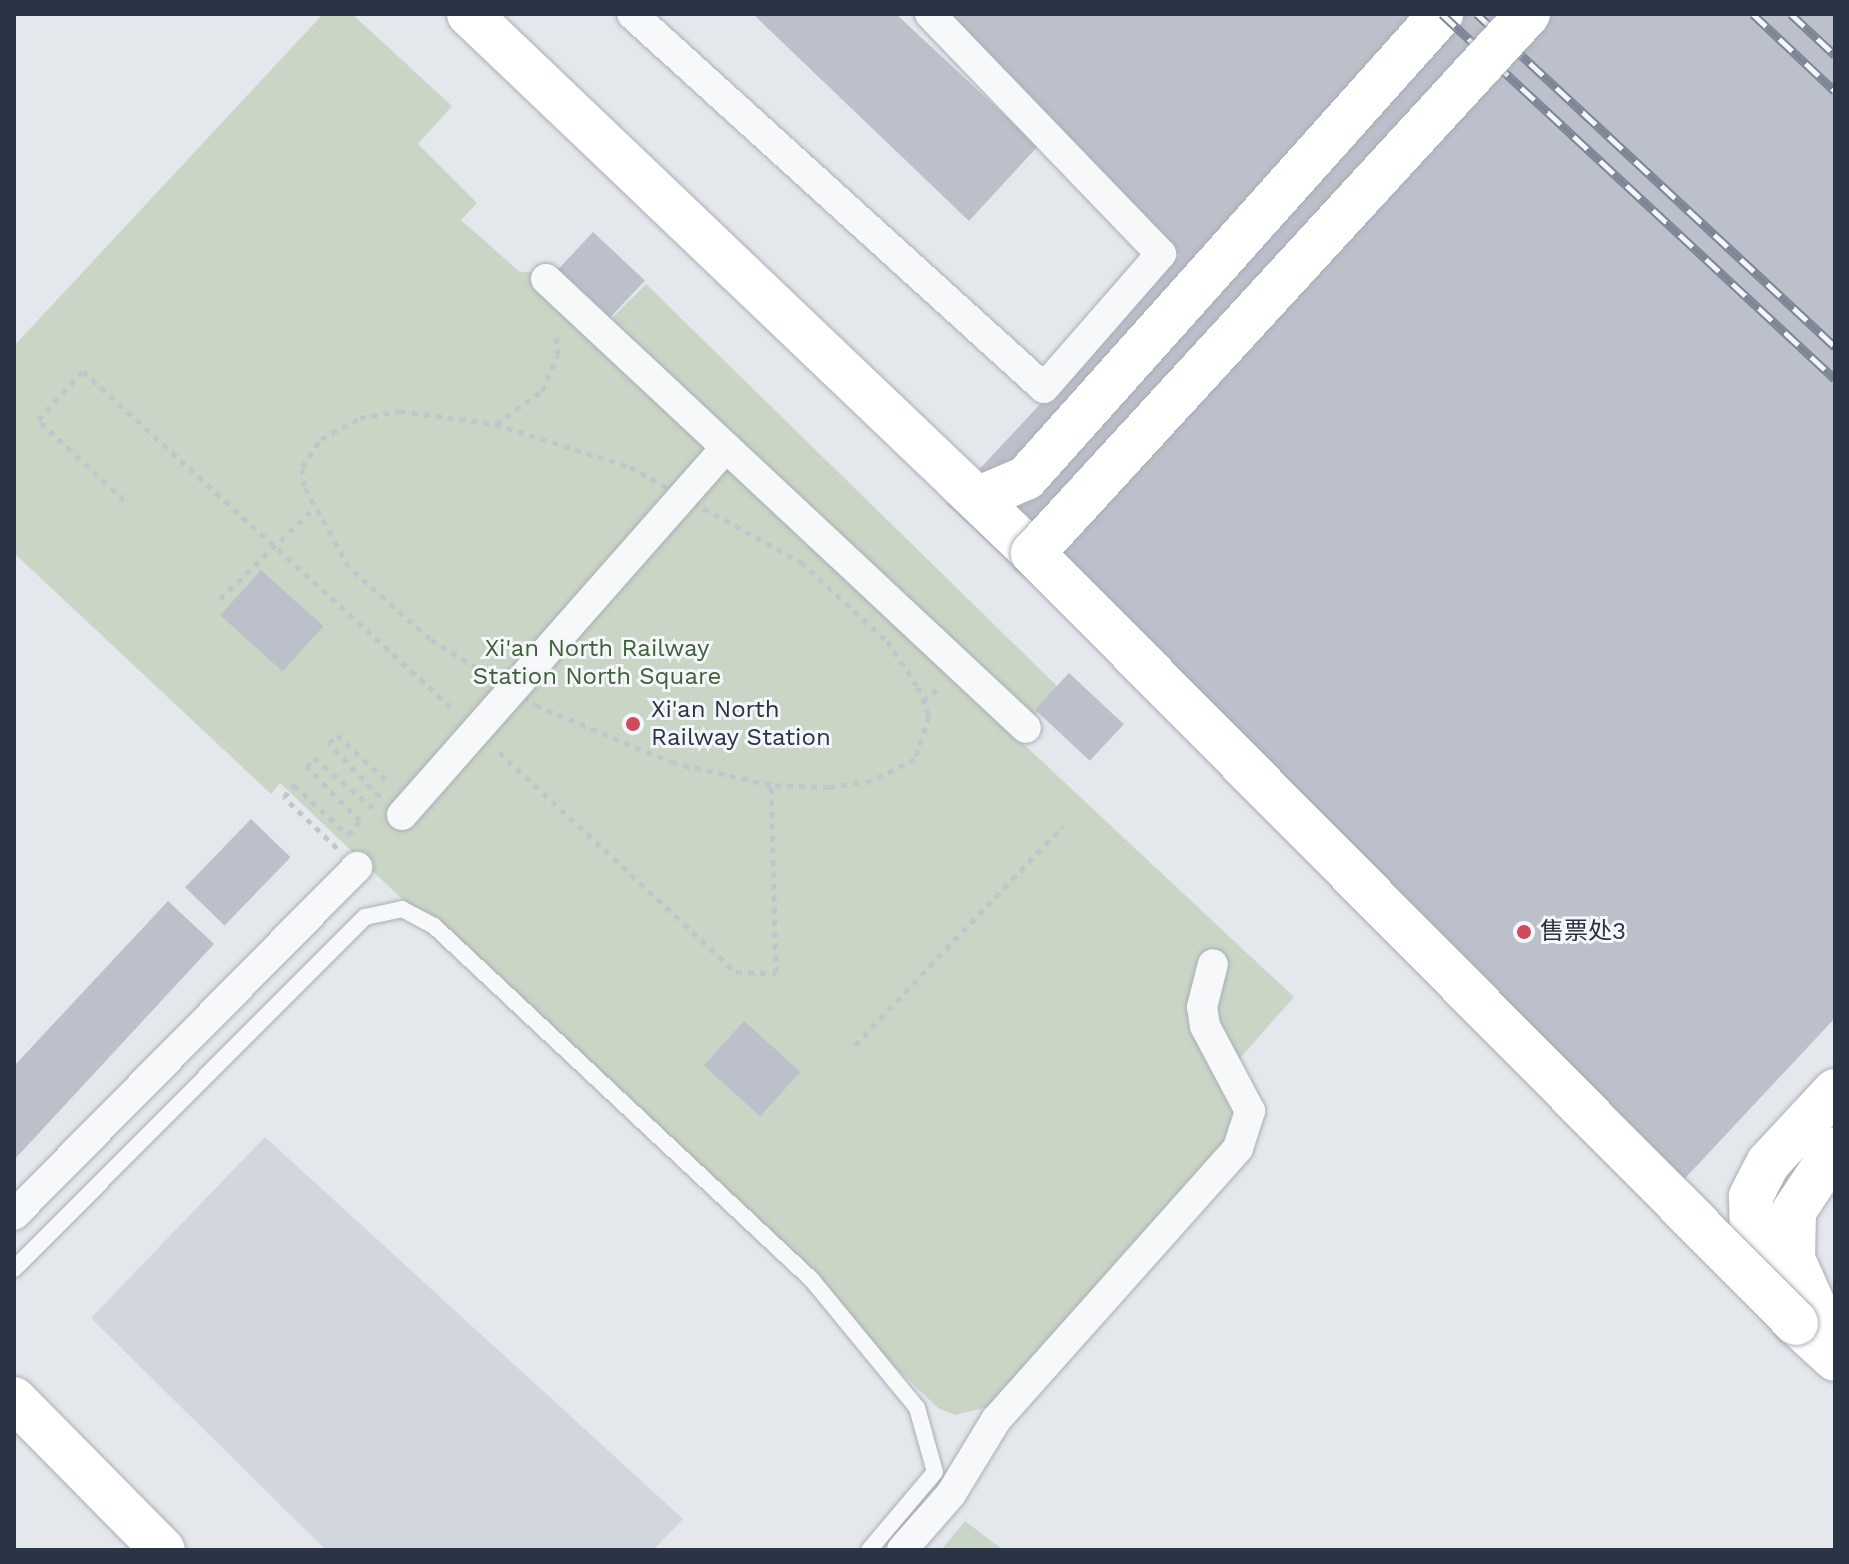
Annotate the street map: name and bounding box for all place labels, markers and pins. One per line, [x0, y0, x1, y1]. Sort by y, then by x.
place label: Xi'an North Railway Station [651, 696, 831, 752]
marker: Xi'an North Railway Station [622, 713, 644, 735]
place label: 售票处3 [1540, 918, 1626, 946]
marker: 售票处3 [1515, 923, 1533, 941]

